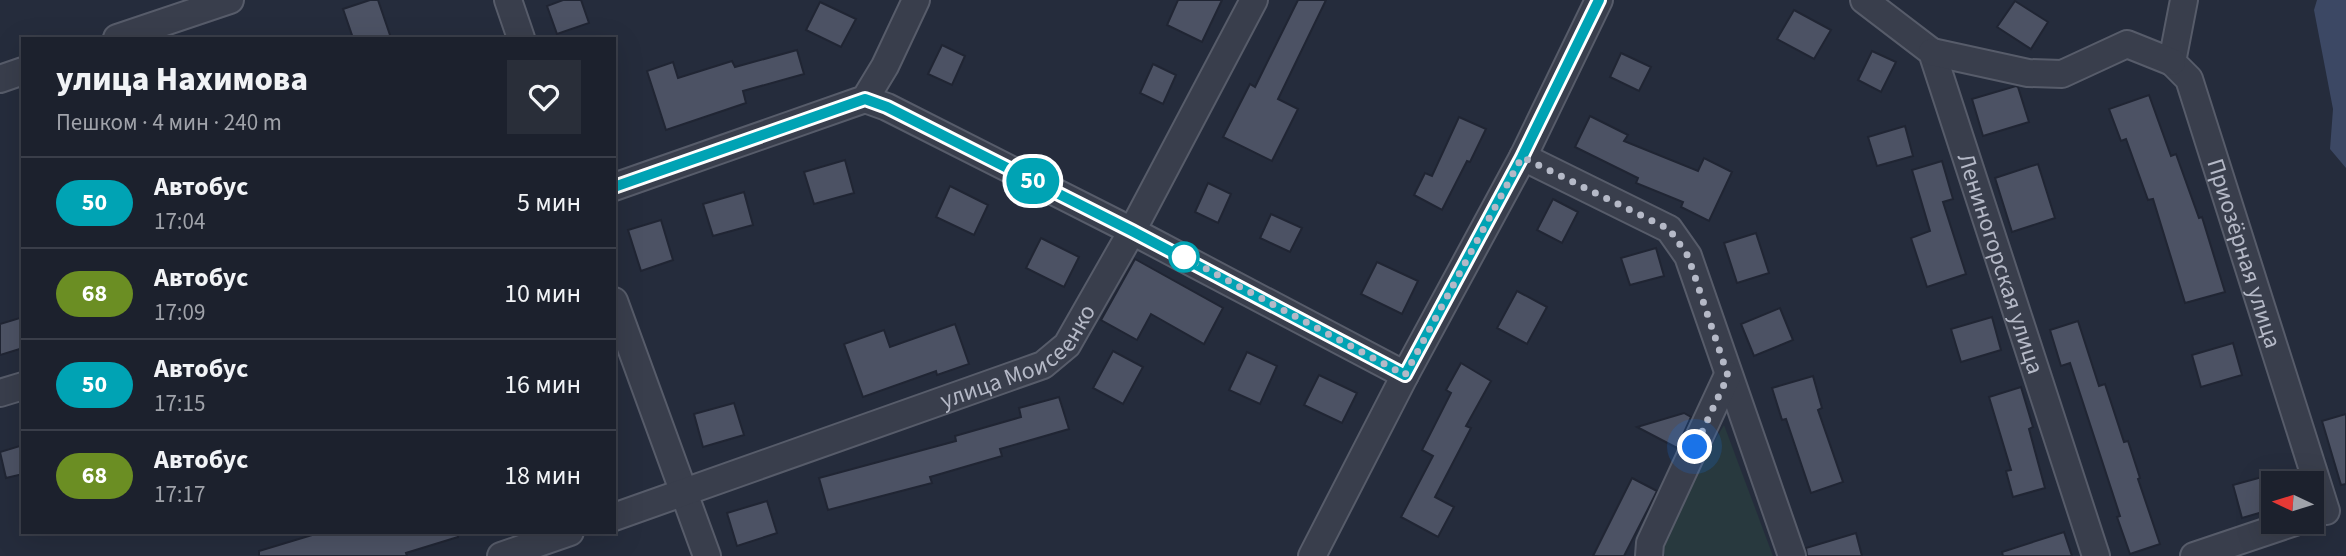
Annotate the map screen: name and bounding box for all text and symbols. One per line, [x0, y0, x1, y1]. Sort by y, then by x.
text: улица Нахимова [56, 56, 308, 103]
button: heart [507, 60, 581, 134]
text: Пешком · 4 мин · 240 m [56, 106, 282, 139]
street label: Лениногорская улица [1948, 148, 2053, 379]
street label: Приозёрная улица [2198, 154, 2291, 352]
line badge: 50 [1002, 158, 1064, 204]
text: 50 [1020, 163, 1046, 198]
text: Автобус [154, 168, 248, 205]
text: 5 мин [517, 184, 581, 221]
text: 50 [82, 185, 107, 220]
text: 17:04 [154, 205, 205, 238]
unlabelled marker [1169, 242, 1199, 272]
text: Автобус [154, 259, 248, 296]
text: 10 мин [504, 275, 581, 312]
text: 68 [82, 276, 107, 311]
text: 17:09 [154, 296, 205, 329]
street label: улица Моисеенко [935, 298, 1104, 418]
text: Автобус [154, 350, 248, 387]
text: 16 мин [504, 366, 581, 403]
text: 50 [82, 367, 107, 402]
text: 17:15 [154, 387, 205, 420]
your location [1677, 429, 1712, 464]
text: Автобус [154, 441, 248, 478]
text: 18 мин [504, 457, 581, 494]
text: 68 [82, 458, 107, 493]
north arrow [2261, 471, 2324, 534]
map controls [2261, 471, 2324, 534]
text: 17:17 [154, 478, 205, 511]

